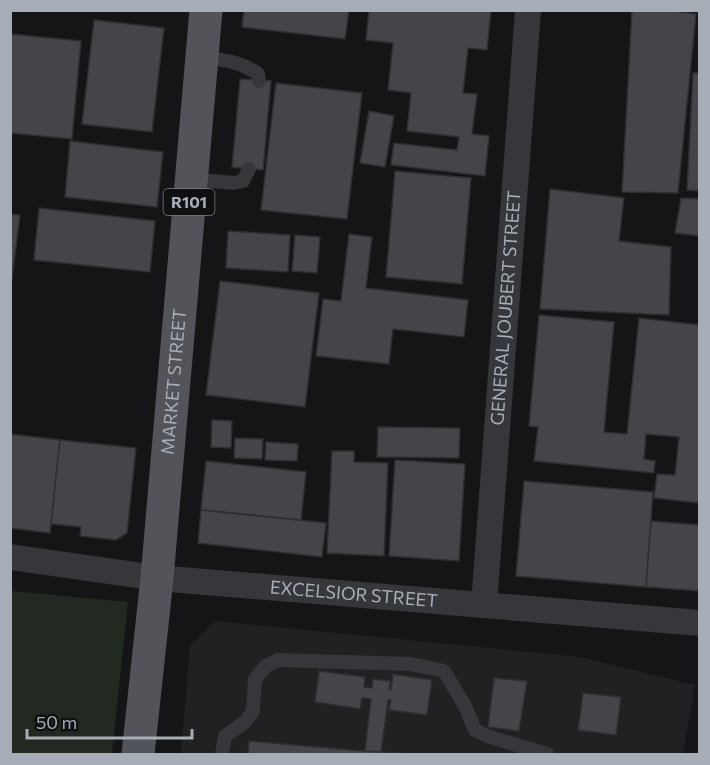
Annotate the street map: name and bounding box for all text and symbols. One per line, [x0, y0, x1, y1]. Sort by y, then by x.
road number: R101 [164, 189, 214, 215]
street label: GENERAL JOUBERT STREET [485, 190, 525, 426]
street label: MARKET STREET [156, 308, 190, 456]
street label: EXCELSIOR STREET [269, 575, 439, 611]
scale bar [27, 702, 192, 740]
text: 50 m [36, 711, 77, 733]

